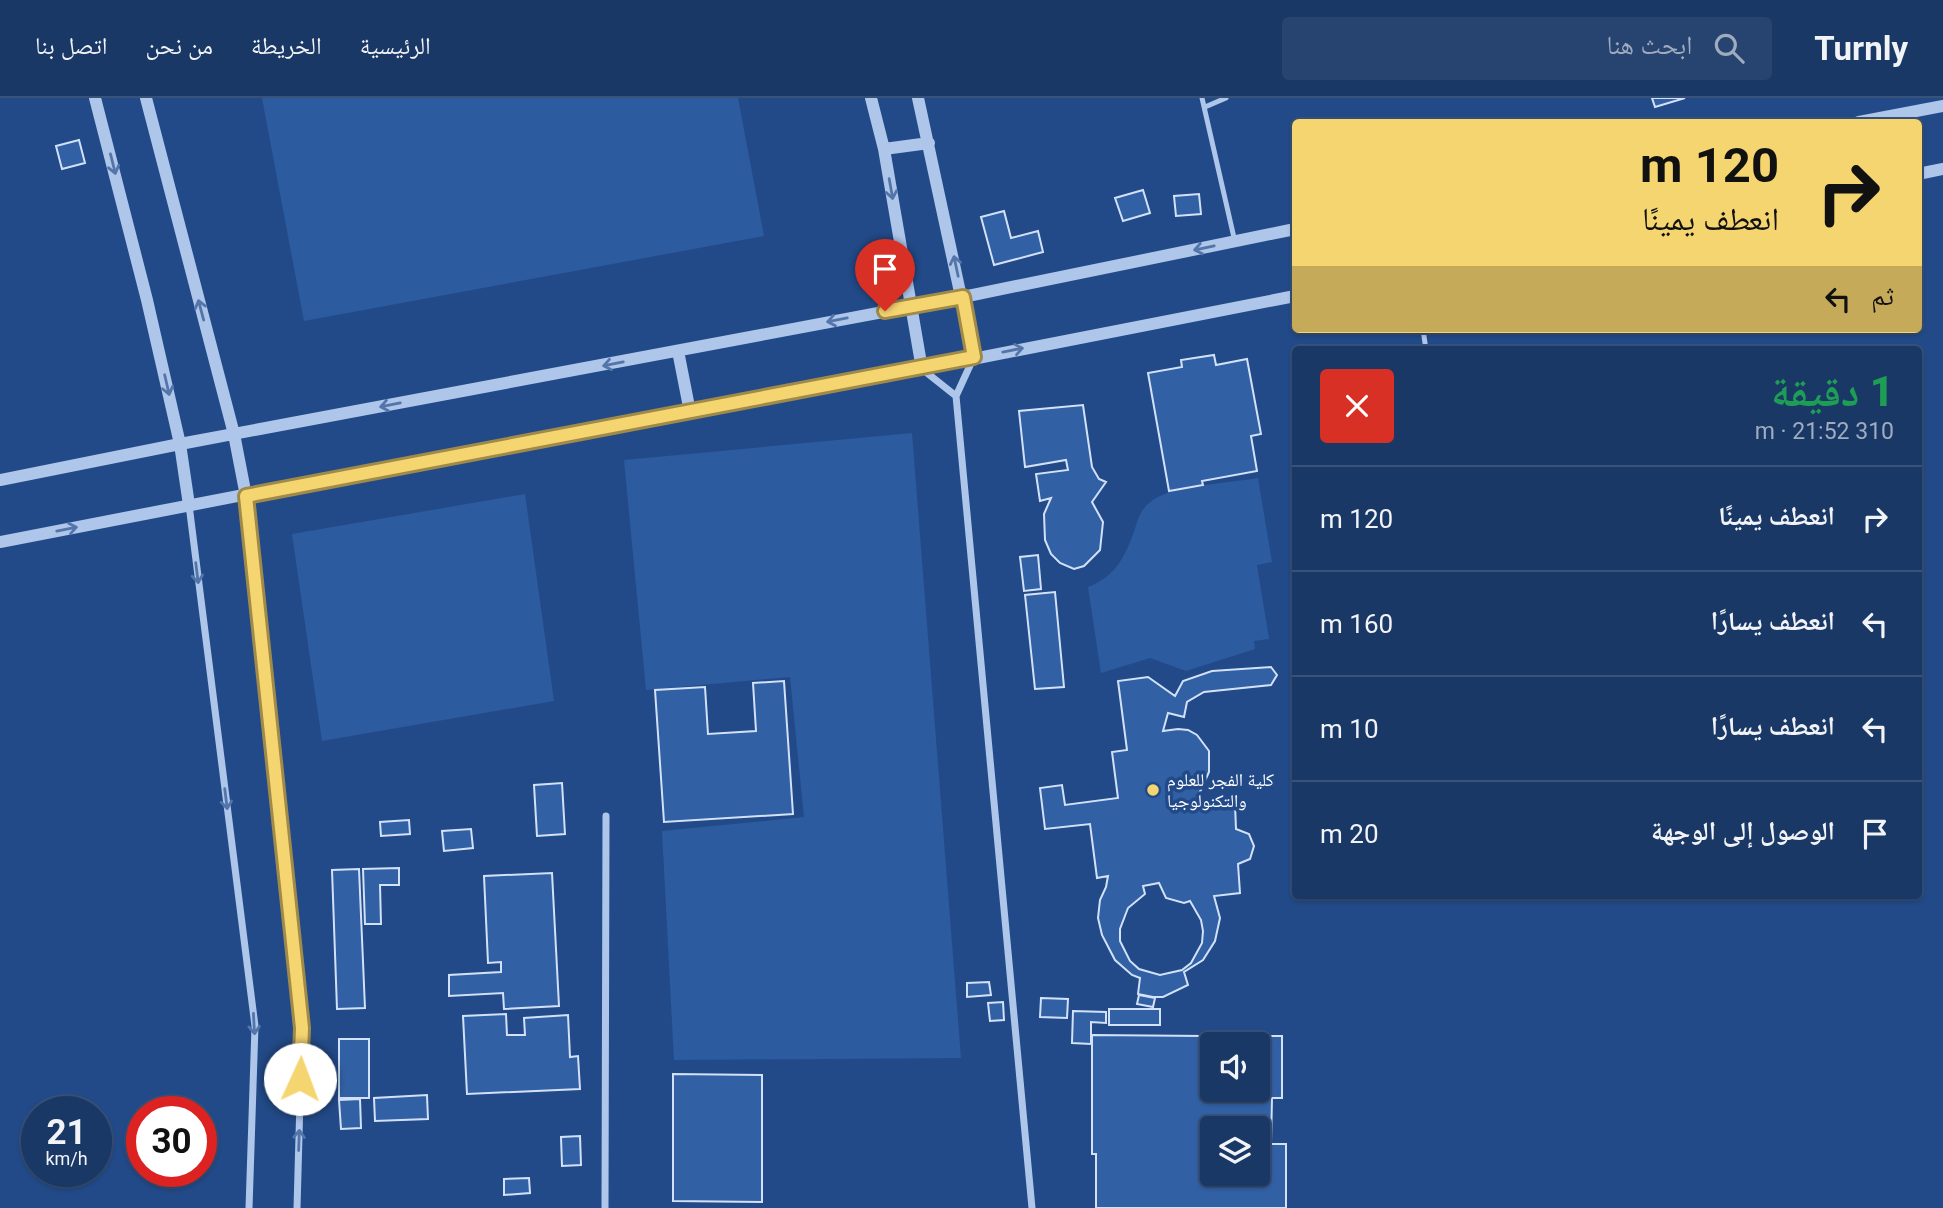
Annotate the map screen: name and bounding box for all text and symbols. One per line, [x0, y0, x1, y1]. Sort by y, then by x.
search box [1282, 17, 1772, 80]
icon: search [1710, 29, 1748, 67]
text: Turnly [1814, 29, 1908, 68]
text: ابحث هنا [1607, 30, 1692, 60]
text: اتصل بنا [35, 32, 107, 60]
text: من نحن [145, 32, 213, 60]
text: الخريطة [251, 32, 322, 60]
text: الرئيسية [360, 32, 431, 60]
text: 120 m [1640, 137, 1779, 194]
icon: right [1803, 147, 1894, 238]
one-way arrow [107, 152, 120, 175]
one-way arrow [884, 177, 898, 200]
text: انعطف يمينًا [1642, 200, 1779, 238]
pin [855, 239, 915, 311]
one-way arrow [1193, 241, 1216, 255]
icon: arrive [866, 250, 904, 288]
one-way arrow [949, 255, 962, 278]
icon: left [1819, 280, 1857, 318]
text: ثم [1871, 281, 1894, 311]
one-way arrow [194, 300, 207, 322]
one-way arrow [826, 314, 849, 328]
one-way arrow [1001, 343, 1024, 356]
one-way arrow [602, 357, 625, 371]
text: 1 دقيقة [1771, 367, 1894, 416]
button: close [1320, 369, 1394, 443]
one-way arrow [160, 373, 174, 396]
one-way arrow [379, 399, 402, 412]
text: 310 m · 21:52 [1755, 418, 1894, 445]
icon: right [1856, 500, 1894, 538]
text: انعطف يمينًا [1718, 501, 1835, 531]
text: 120 m [1320, 504, 1393, 534]
one-way arrow [55, 522, 78, 535]
one-way arrow [191, 561, 204, 584]
icon: left [1856, 605, 1894, 643]
text: انعطف يسارًا [1711, 606, 1835, 636]
text: 160 m [1320, 609, 1393, 639]
icon: left [1856, 710, 1894, 748]
text: انعطف يسارًا [1711, 711, 1835, 741]
text: 10 m [1320, 714, 1379, 744]
place label: كلية الفجر للعلوم والتكنولوجيا [1167, 769, 1275, 811]
marker: كلية الفجر للعلوم والتكنولوجيا [1145, 782, 1161, 798]
one-way arrow [220, 787, 233, 809]
icon: arrive [1856, 815, 1894, 853]
text: الوصول إلى الوجهة [1651, 816, 1835, 846]
text: 20 m [1320, 819, 1379, 849]
one-way arrow [248, 1012, 261, 1035]
map controls [1200, 1032, 1270, 1186]
button: sound [1200, 1032, 1270, 1102]
position arrow [263, 1042, 337, 1116]
speed limit sign: 30 [126, 1096, 217, 1187]
text: 21 [46, 1112, 87, 1153]
button: layers [1200, 1116, 1270, 1186]
one-way arrow [292, 1129, 305, 1152]
text: km/h [45, 1148, 88, 1169]

